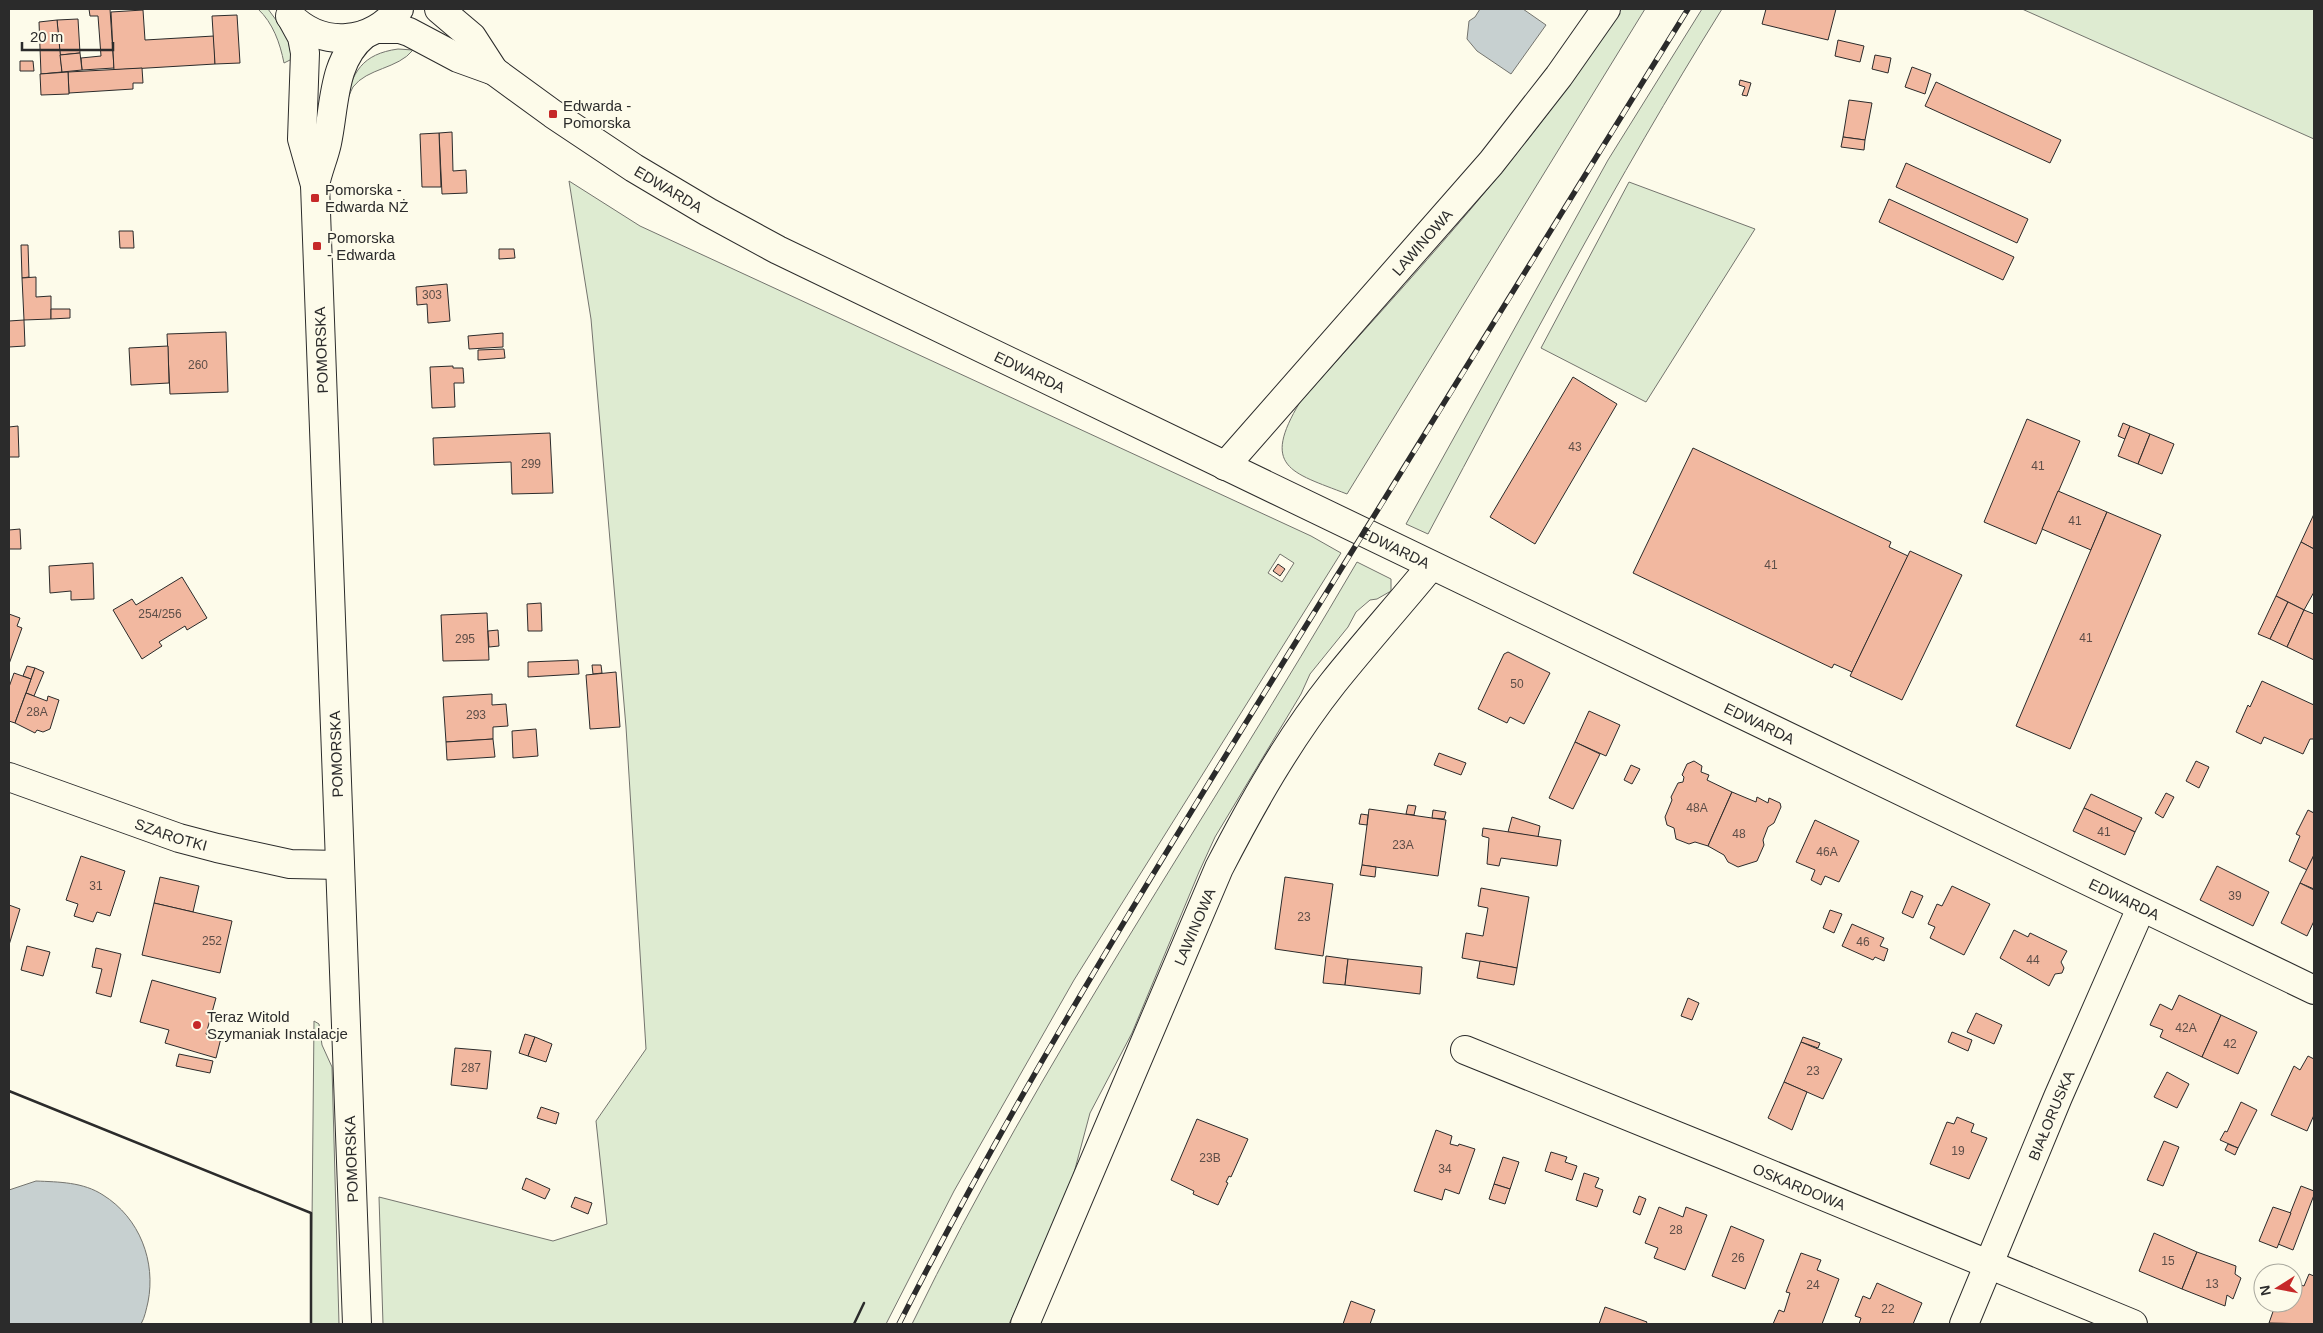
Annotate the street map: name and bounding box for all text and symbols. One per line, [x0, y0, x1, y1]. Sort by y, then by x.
scale bar [22, 20, 114, 52]
text: 20 m [30, 28, 63, 45]
place label: Edwarda - Pomorska [563, 97, 631, 131]
marker: Edwarda - Pomorska [547, 108, 559, 120]
street label: EDWARDA [632, 162, 706, 215]
place label: Pomorska - Edwarda NŻ [325, 181, 408, 215]
marker: Pomorska - Edwarda NŻ [309, 192, 321, 204]
street label: LAWINOWA [1388, 206, 1455, 279]
place label: Pomorska - Edwarda [327, 229, 396, 263]
marker: Pomorska - Edwarda [311, 240, 323, 252]
house number: 303 [422, 288, 442, 302]
street label: POMORSKA [311, 306, 331, 394]
street label: EDWARDA [992, 347, 1068, 396]
house number: 260 [188, 358, 208, 372]
house number: 43 [1568, 440, 1582, 454]
house number: 299 [521, 457, 541, 471]
house number: 41 [2031, 459, 2045, 473]
house number: 41 [2068, 514, 2082, 528]
street label: EDWARDA [1357, 523, 1433, 571]
house number: 41 [1764, 558, 1778, 572]
house number: 254/256 [138, 607, 182, 621]
house number: 41 [2079, 631, 2093, 645]
house number: 295 [455, 632, 475, 646]
house number: 50 [1510, 677, 1524, 691]
street label: EDWARDA [1722, 699, 1798, 747]
house number: 28A [26, 705, 48, 719]
house number: 293 [466, 708, 486, 722]
street label: POMORSKA [326, 710, 346, 798]
house number: 48A [1686, 801, 1708, 815]
street label: SZAROTKI [133, 814, 209, 854]
house number: 41 [2097, 825, 2111, 839]
house number: 48 [1732, 827, 1746, 841]
house number: 23A [1392, 838, 1414, 852]
house number: 46A [1816, 845, 1838, 859]
street label: EDWARDA [2087, 875, 2163, 923]
house number: 31 [89, 879, 103, 893]
street label: LAWINOWA [1170, 885, 1218, 968]
house number: 39 [2228, 889, 2242, 903]
house number: 23 [1297, 910, 1311, 924]
house number: 252 [202, 934, 222, 948]
house number: 46 [1856, 935, 1870, 949]
house number: 44 [2026, 953, 2040, 967]
place label: Teraz Witold Szymaniak Instalacje [207, 1008, 348, 1042]
marker: Teraz Witold Szymaniak Instalacje [191, 1019, 203, 1031]
house number: 42A [2175, 1021, 2197, 1035]
house number: 42 [2223, 1037, 2237, 1051]
house number: 287 [461, 1061, 481, 1075]
house number: 23 [1806, 1064, 1820, 1078]
street label: BIAŁORUSKA [2024, 1068, 2077, 1163]
street label: POMORSKA [341, 1115, 361, 1203]
house number: 19 [1951, 1144, 1965, 1158]
house number: 23B [1199, 1151, 1221, 1165]
street label: OSKARDOWA [1750, 1159, 1848, 1213]
house number: 34 [1438, 1162, 1452, 1176]
house number: 28 [1669, 1223, 1683, 1237]
house number: 26 [1731, 1251, 1745, 1265]
house number: 15 [2161, 1254, 2175, 1268]
north arrow [2253, 1263, 2303, 1313]
house number: 13 [2205, 1277, 2219, 1291]
house number: 24 [1806, 1278, 1820, 1292]
text: N [2256, 1284, 2274, 1297]
house number: 22 [1881, 1302, 1895, 1316]

